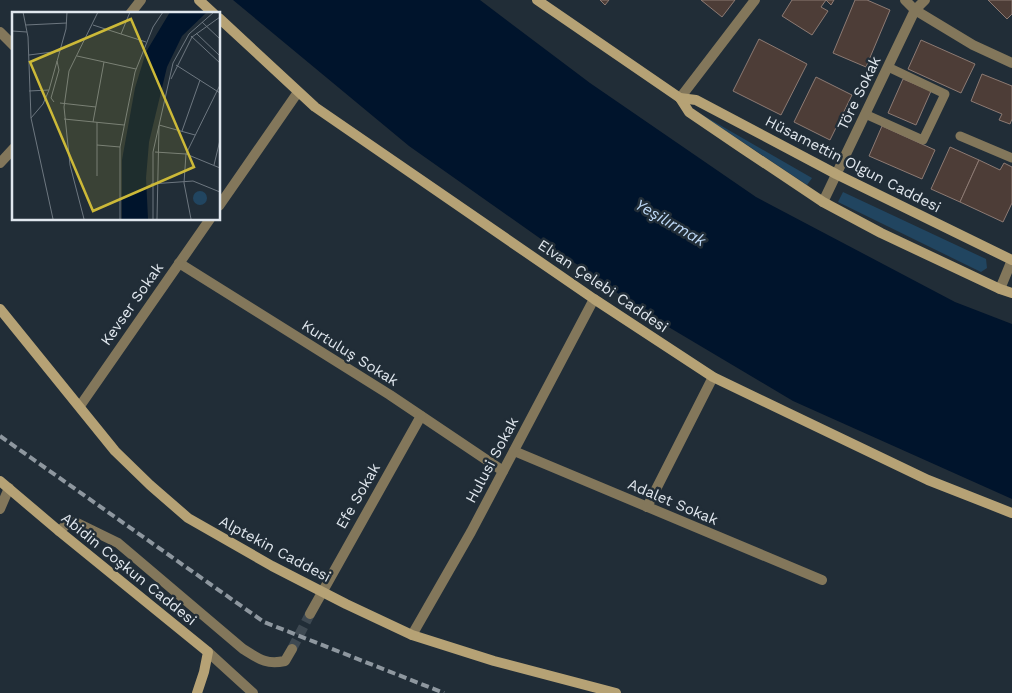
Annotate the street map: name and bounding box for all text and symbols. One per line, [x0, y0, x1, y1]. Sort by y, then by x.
inset map [12, 12, 220, 220]
street label: Töre Sokak [833, 53, 885, 133]
street label: Hüsamettin Olgun Caddesi [762, 112, 944, 216]
water label: Yeşilırmak [632, 195, 710, 251]
street label: Elvan Çelebi Caddesi [534, 236, 672, 336]
street label: Kevser Sokak [97, 259, 167, 349]
street label: Kurtuluş Sokak [298, 316, 402, 390]
street label: Hulusi Sokak [462, 413, 522, 506]
street label: Efe Sokak [332, 460, 384, 532]
street label: Adalet Sokak [625, 475, 721, 529]
street label: Abidin Coşkun Caddesi [58, 509, 200, 629]
street label: Alptekin Caddesi [216, 512, 334, 586]

